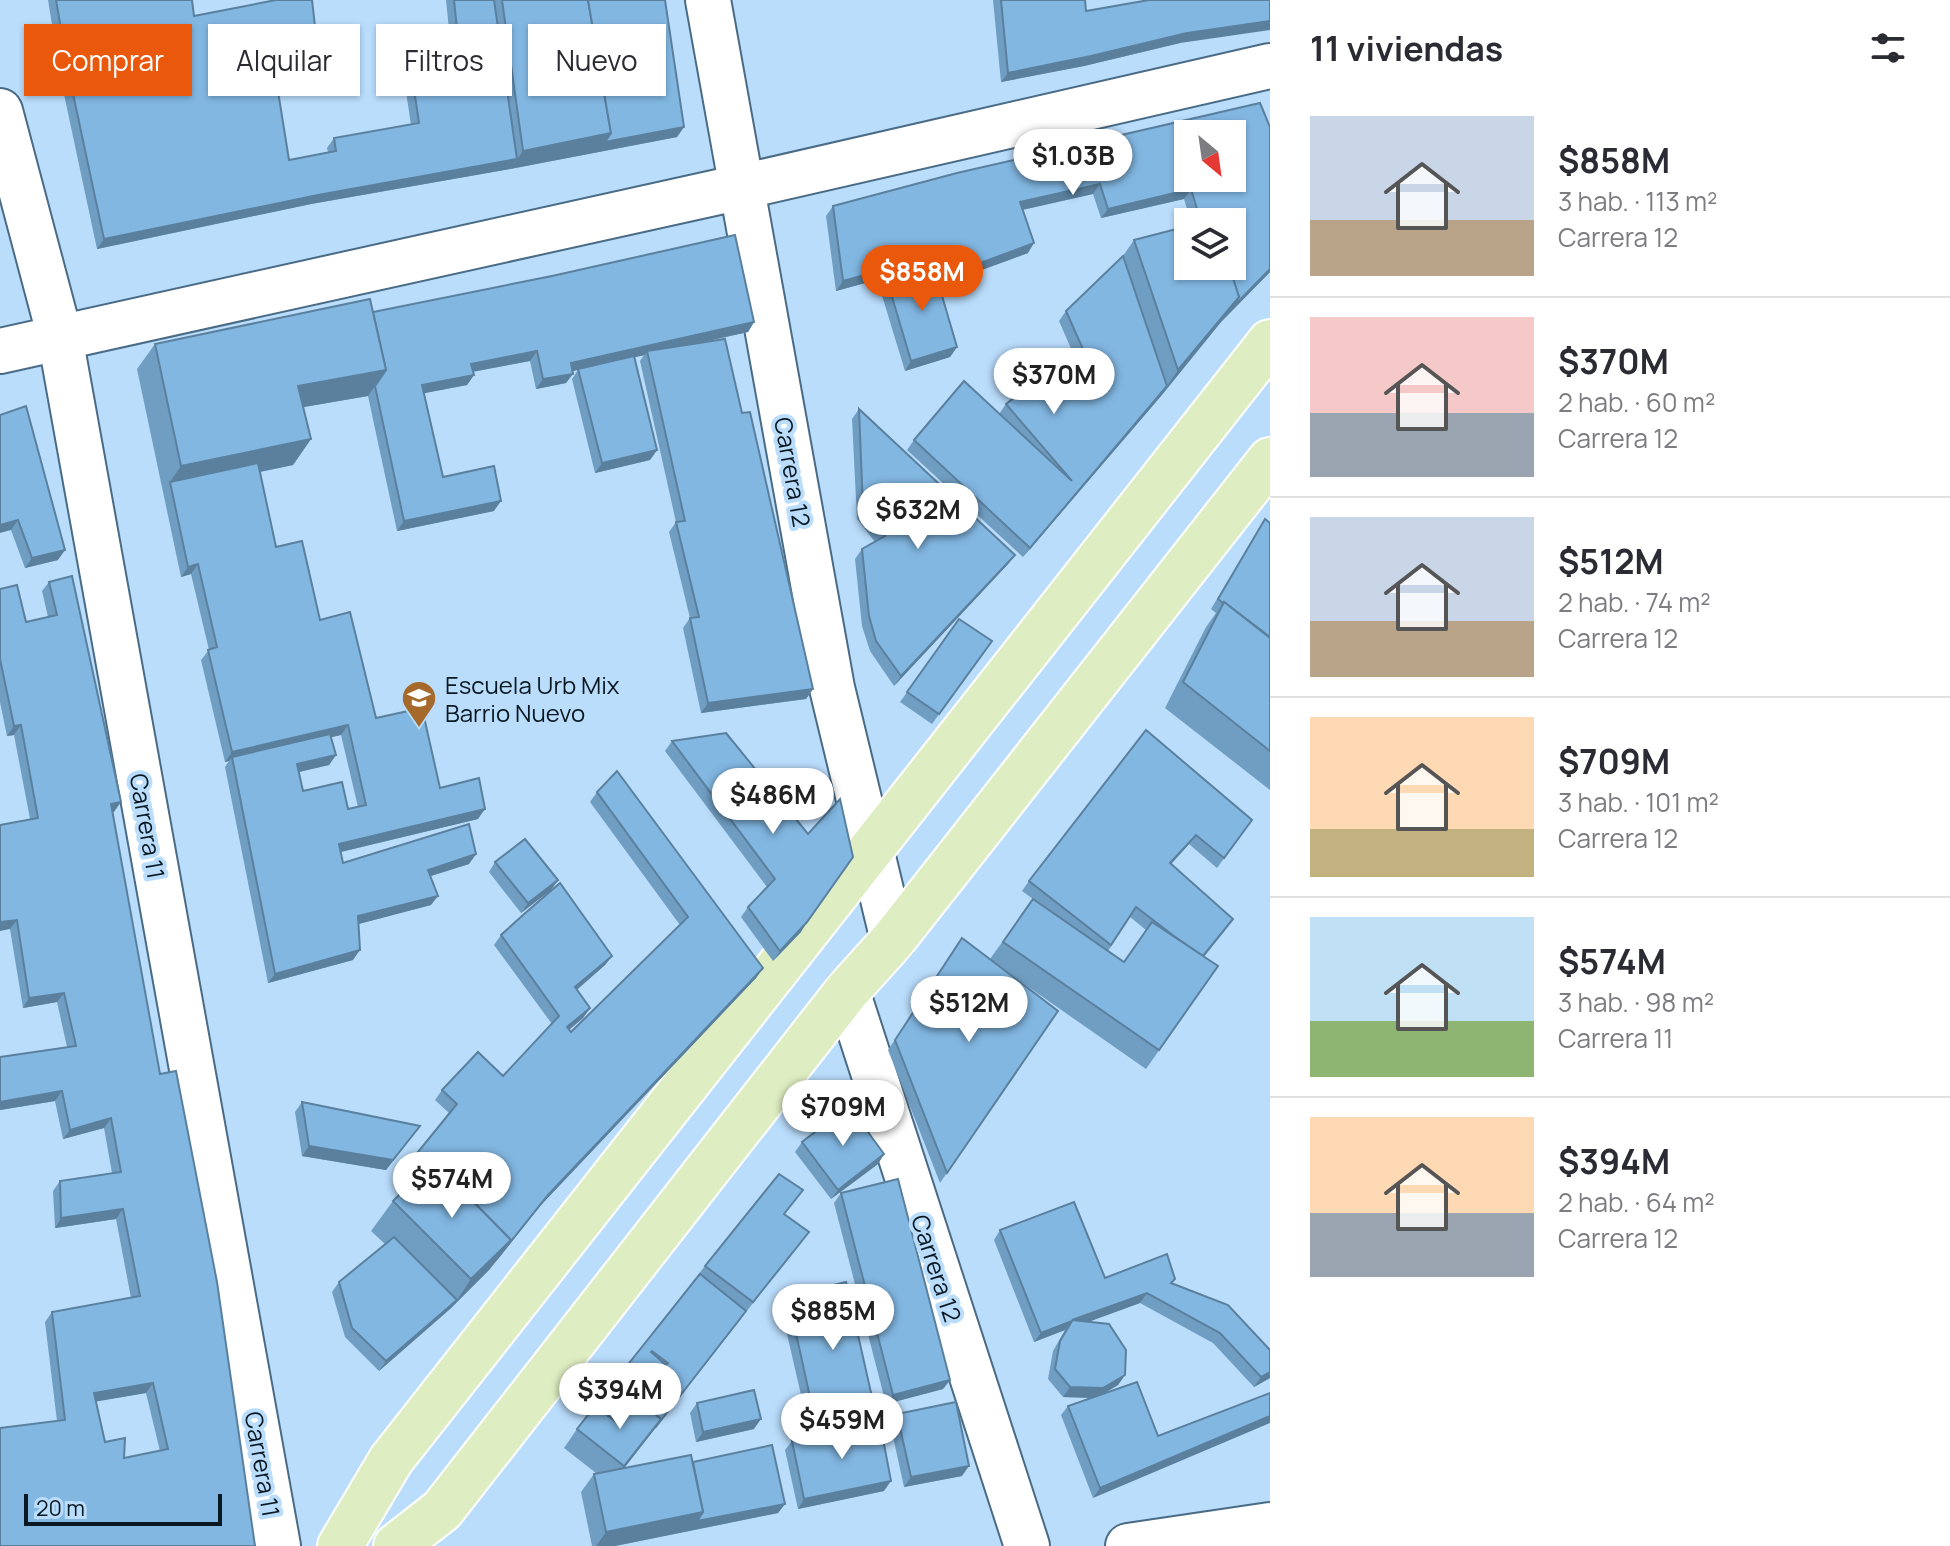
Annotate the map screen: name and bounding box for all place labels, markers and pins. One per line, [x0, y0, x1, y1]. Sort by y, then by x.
pin: $1.03B [1008, 129, 1138, 197]
pin: $858M [866, 245, 978, 313]
pin: $370M [998, 348, 1110, 416]
pin: $632M [862, 483, 974, 551]
place label: Escuela Urb Mix Barrio Nuevo [445, 668, 620, 729]
school or university icon: Escuela Urb Mix Barrio Nuevo [400, 679, 438, 729]
pin: $486M [717, 768, 829, 836]
pin: $512M [913, 976, 1025, 1044]
pin: $709M [787, 1080, 899, 1148]
pin: $574M [396, 1152, 508, 1220]
pin: $885M [777, 1284, 889, 1352]
pin: $394M [564, 1363, 676, 1431]
pin: $459M [786, 1393, 898, 1461]

